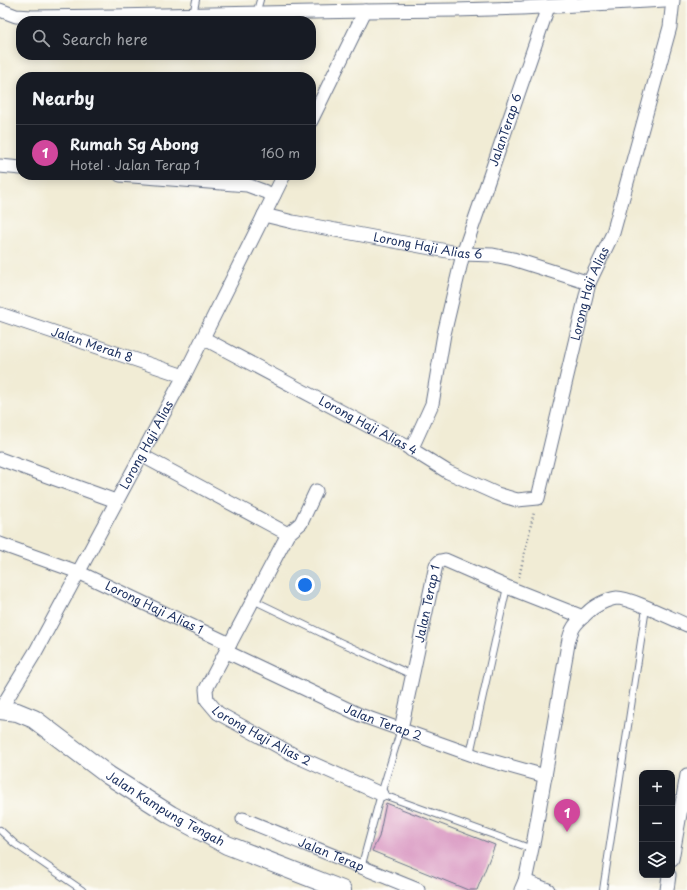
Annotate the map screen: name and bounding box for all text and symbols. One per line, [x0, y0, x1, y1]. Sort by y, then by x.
search box [16, 16, 316, 60]
icon: search [30, 27, 52, 49]
text: Search here [62, 27, 148, 50]
text: Nearby [32, 85, 94, 111]
street label: JalanTerap 6 [484, 91, 526, 169]
text: Rumah Sg Abong [70, 132, 199, 155]
text: 1 [42, 143, 48, 162]
text: 160 m [261, 143, 300, 162]
text: Hotel · Jalan Terap 1 [70, 155, 200, 174]
street label: Lorong Haji Alias 6 [372, 227, 483, 263]
street label: Lorong Haji Alias [566, 243, 613, 342]
street label: Jalan Merah 8 [49, 322, 136, 366]
street label: Lorong Haji Alias 4 [316, 391, 421, 459]
street label: Lorong Haji Alias [115, 397, 177, 492]
street label: Jalan Terap 1 [410, 563, 444, 644]
your location [295, 575, 315, 595]
street label: Lorong Haji Alias 1 [103, 576, 206, 638]
street label: Jalan Terap 2 [341, 699, 424, 744]
street label: Lorong Haji Alias 2 [208, 702, 314, 770]
street label: Jalan Kampung Tengah [103, 766, 228, 850]
map controls [639, 770, 675, 878]
button: + [639, 770, 675, 806]
pin: 1 [554, 799, 580, 832]
button: − [639, 806, 675, 842]
street label: Jalan Terap [296, 832, 367, 875]
button: layers [639, 842, 675, 878]

